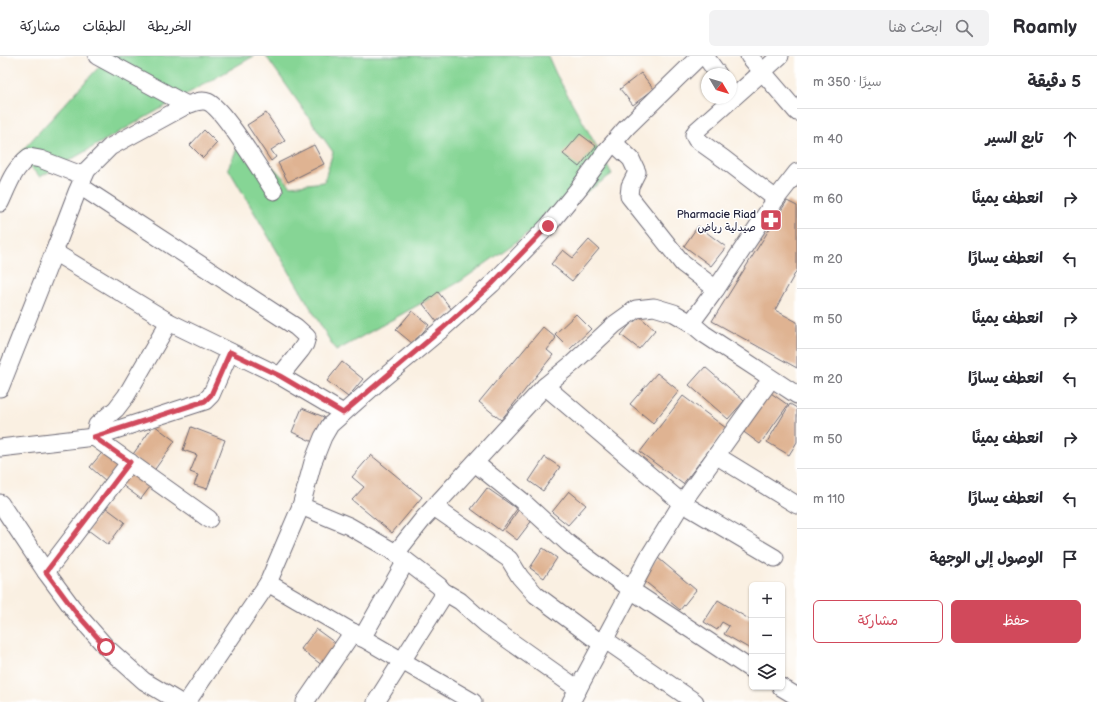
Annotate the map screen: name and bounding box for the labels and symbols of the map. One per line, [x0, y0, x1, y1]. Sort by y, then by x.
north arrow [701, 68, 737, 104]
pharmacy icon: Pharmacie Riad صيدلية رياض [758, 207, 784, 233]
place label: Pharmacie Riad صيدلية رياض [677, 208, 756, 234]
route end [539, 217, 557, 235]
route start [97, 638, 115, 656]

